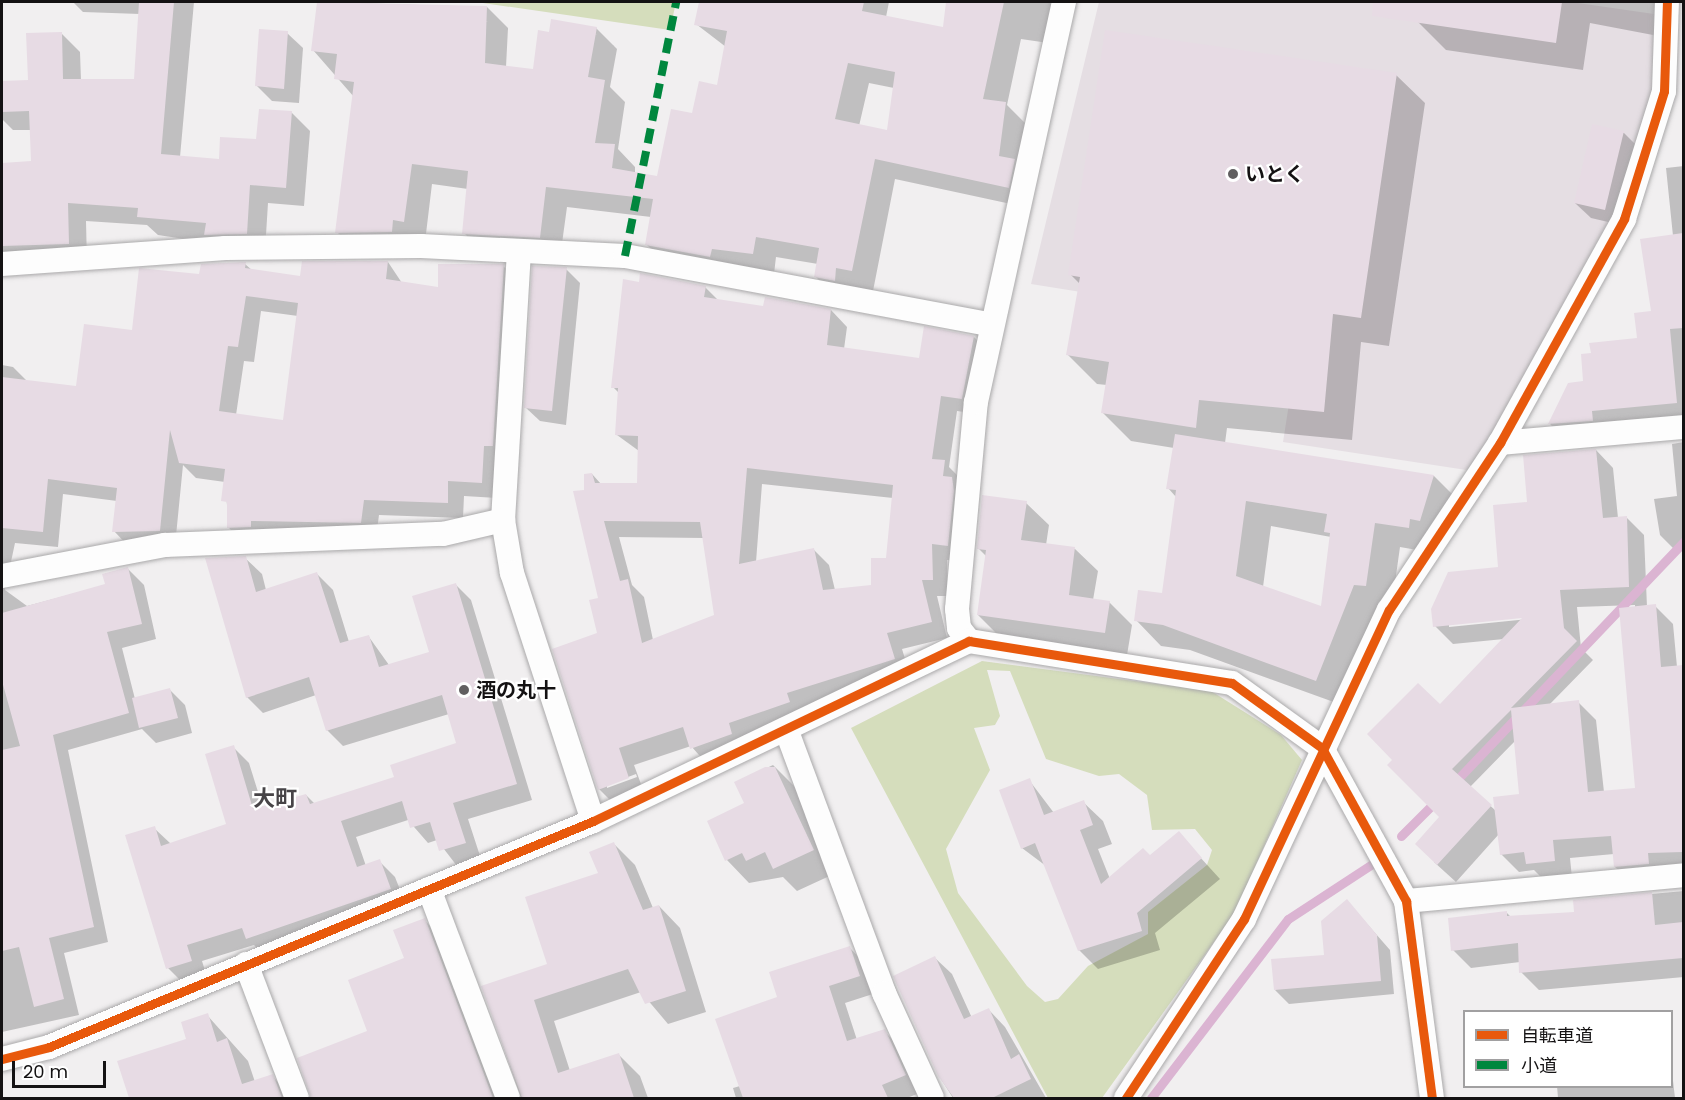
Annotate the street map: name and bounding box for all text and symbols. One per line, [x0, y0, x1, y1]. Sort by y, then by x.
place label: いとく [1245, 162, 1305, 186]
marker: いとく [1226, 167, 1240, 181]
place label: 酒の丸十 [476, 678, 556, 702]
marker: 酒の丸十 [457, 683, 471, 697]
district label: 大町 [253, 786, 297, 812]
legend [1463, 1010, 1673, 1088]
text: 自転車道 [1521, 1023, 1593, 1048]
scale bar [15, 1049, 110, 1087]
text: 小道 [1521, 1053, 1557, 1078]
text: 20 m [23, 1059, 68, 1084]

